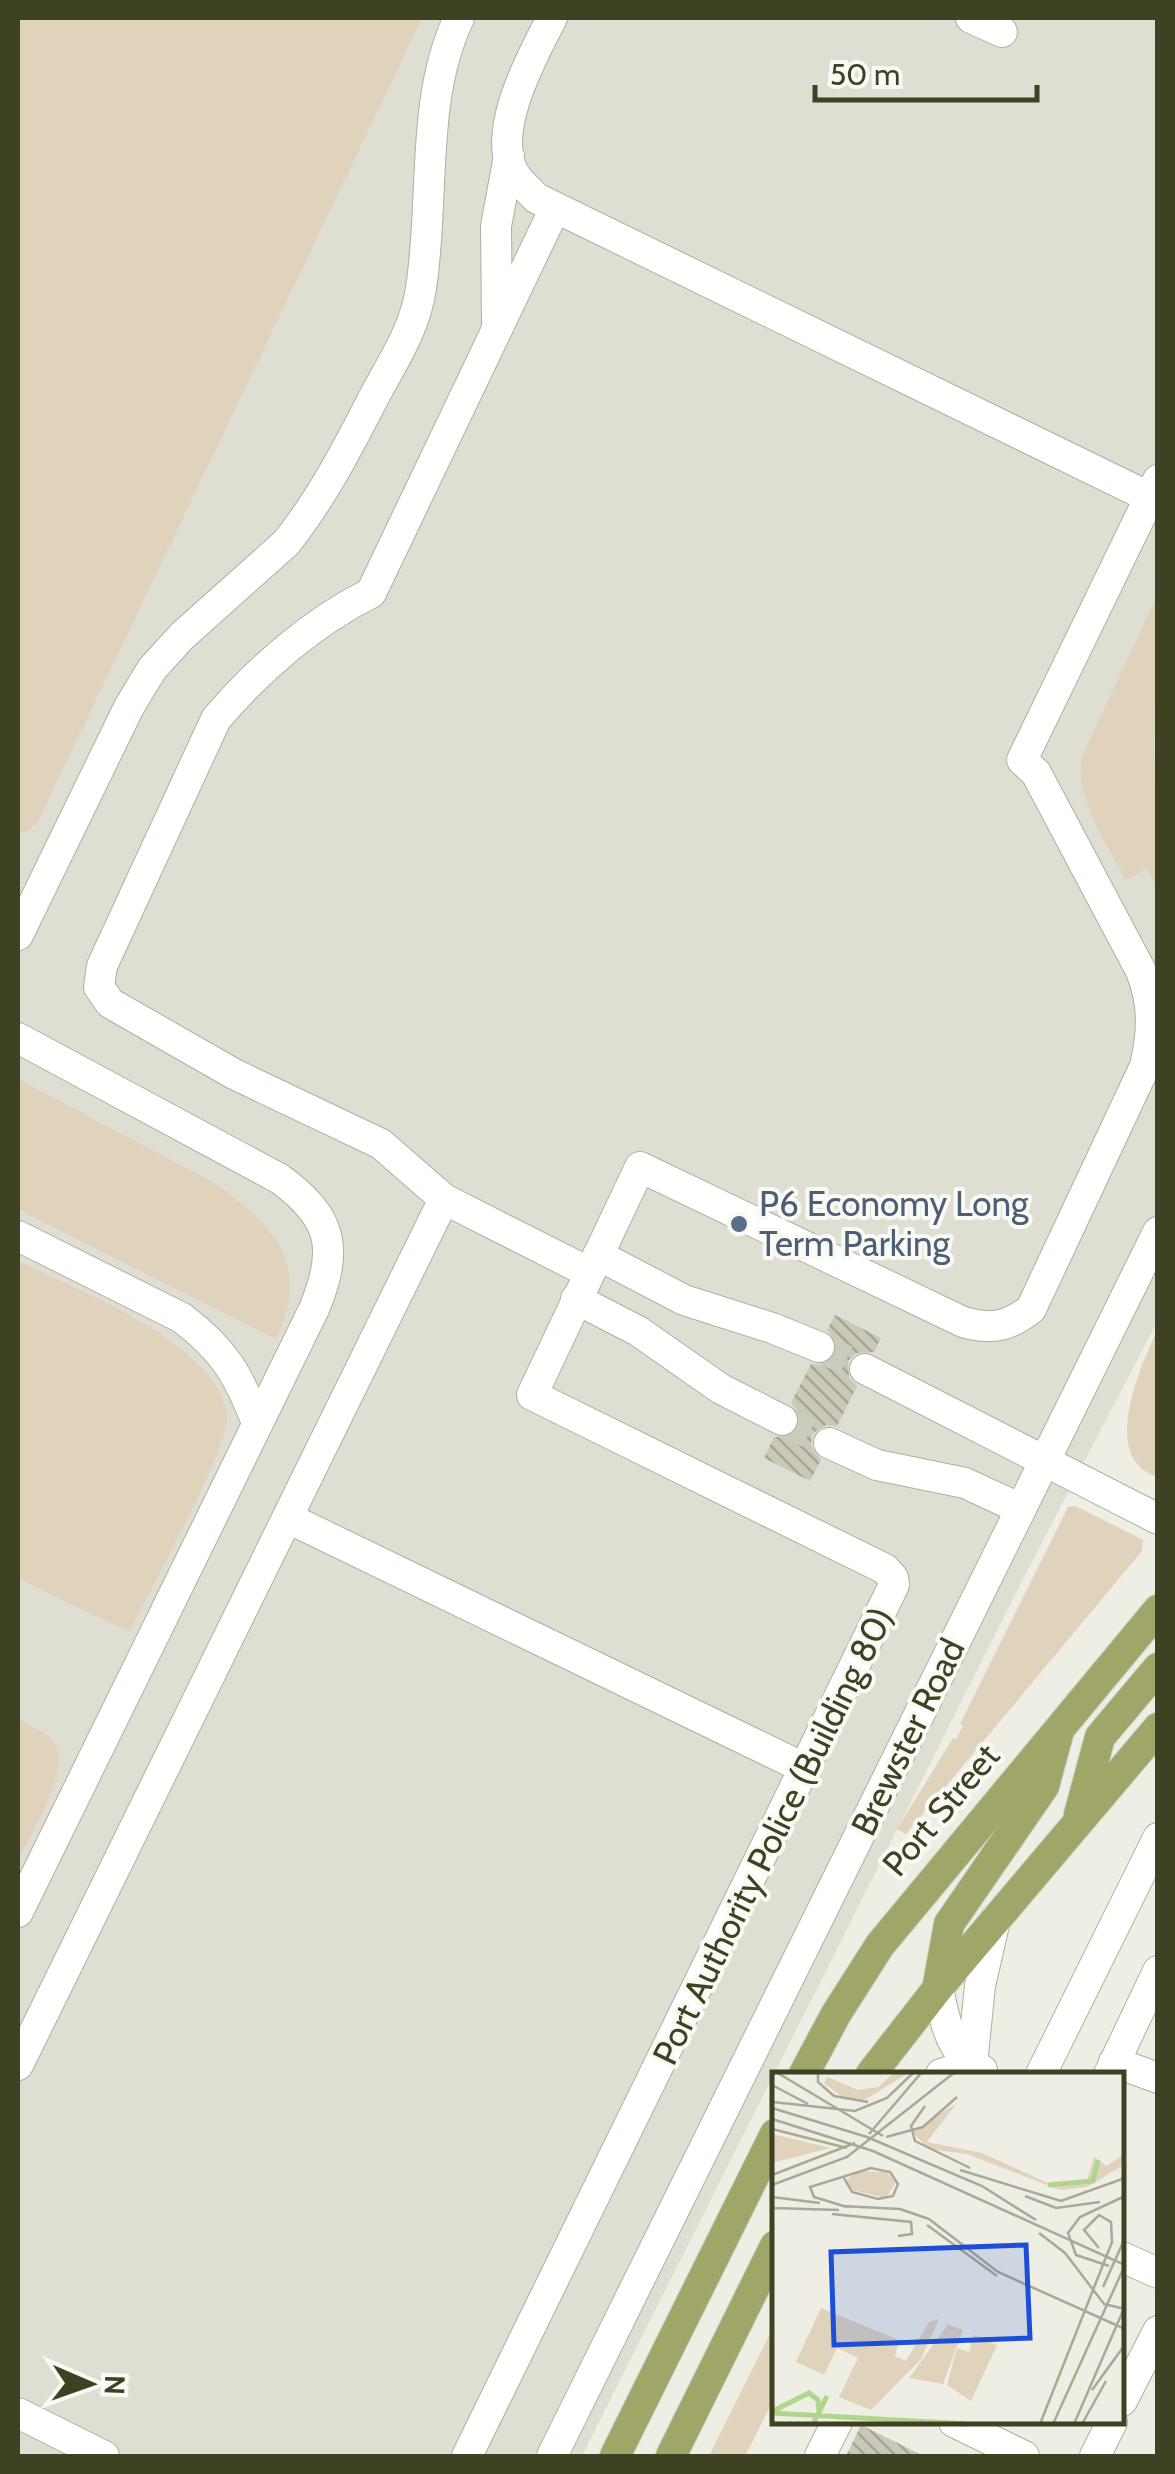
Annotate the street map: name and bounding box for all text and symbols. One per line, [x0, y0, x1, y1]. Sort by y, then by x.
scale bar [815, 40, 1038, 102]
text: 50 m [830, 56, 900, 93]
place label: P6 Economy Long Term Parking [759, 1182, 1029, 1265]
marker: P6 Economy Long Term Parking [728, 1213, 750, 1235]
street label: Port Authority Police (Building 80) [643, 1600, 902, 2071]
street label: Brewster Road [841, 1631, 974, 1842]
street label: Port Street [873, 1735, 1008, 1885]
inset map [772, 2072, 1125, 2424]
north arrow [40, 2334, 140, 2434]
text: N [98, 2374, 132, 2395]

